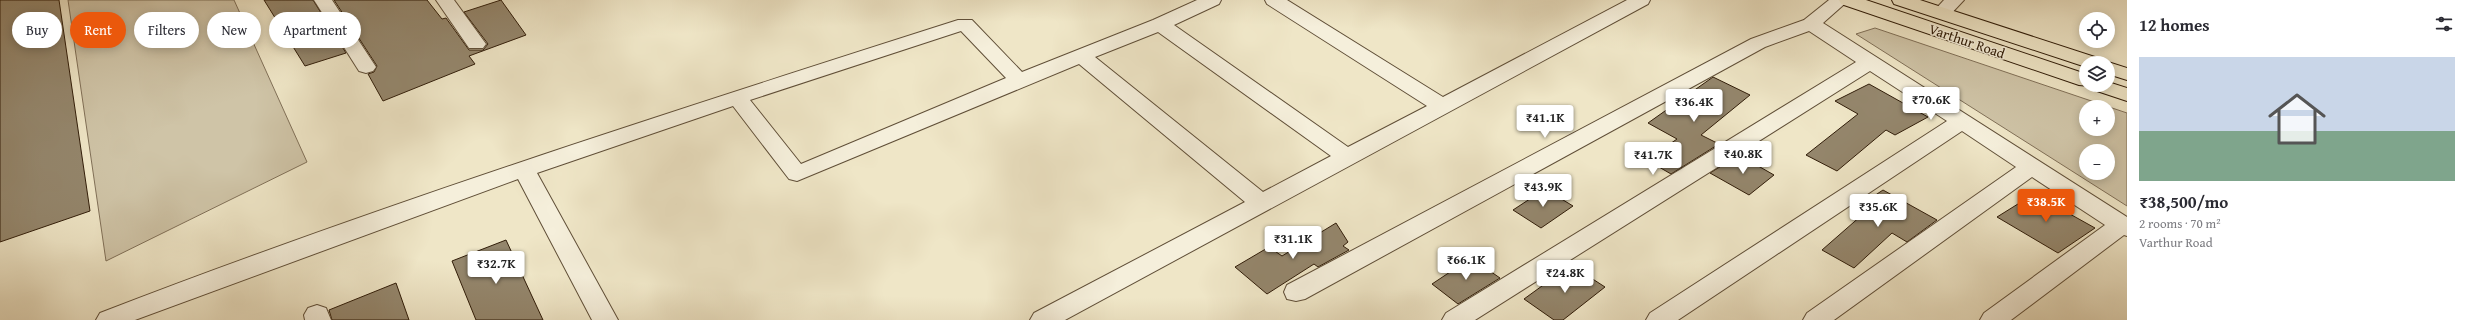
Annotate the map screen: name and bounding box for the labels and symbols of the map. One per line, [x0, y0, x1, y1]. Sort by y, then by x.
street label: Varthur Road [1926, 19, 2008, 64]
pin: ₹70.6K [1898, 87, 1964, 121]
pin: ₹36.4K [1661, 89, 1727, 123]
pin: ₹41.1K [1512, 105, 1578, 139]
pin: ₹40.8K [1710, 141, 1776, 175]
pin: ₹41.7K [1620, 142, 1686, 176]
pin: ₹43.9K [1510, 174, 1576, 208]
pin: ₹38.5K [2013, 189, 2079, 223]
pin: ₹35.6K [1845, 194, 1911, 228]
pin: ₹31.1K [1260, 226, 1326, 260]
pin: ₹66.1K [1433, 247, 1499, 281]
pin: ₹32.7K [463, 251, 529, 285]
pin: ₹24.8K [1532, 260, 1598, 294]

